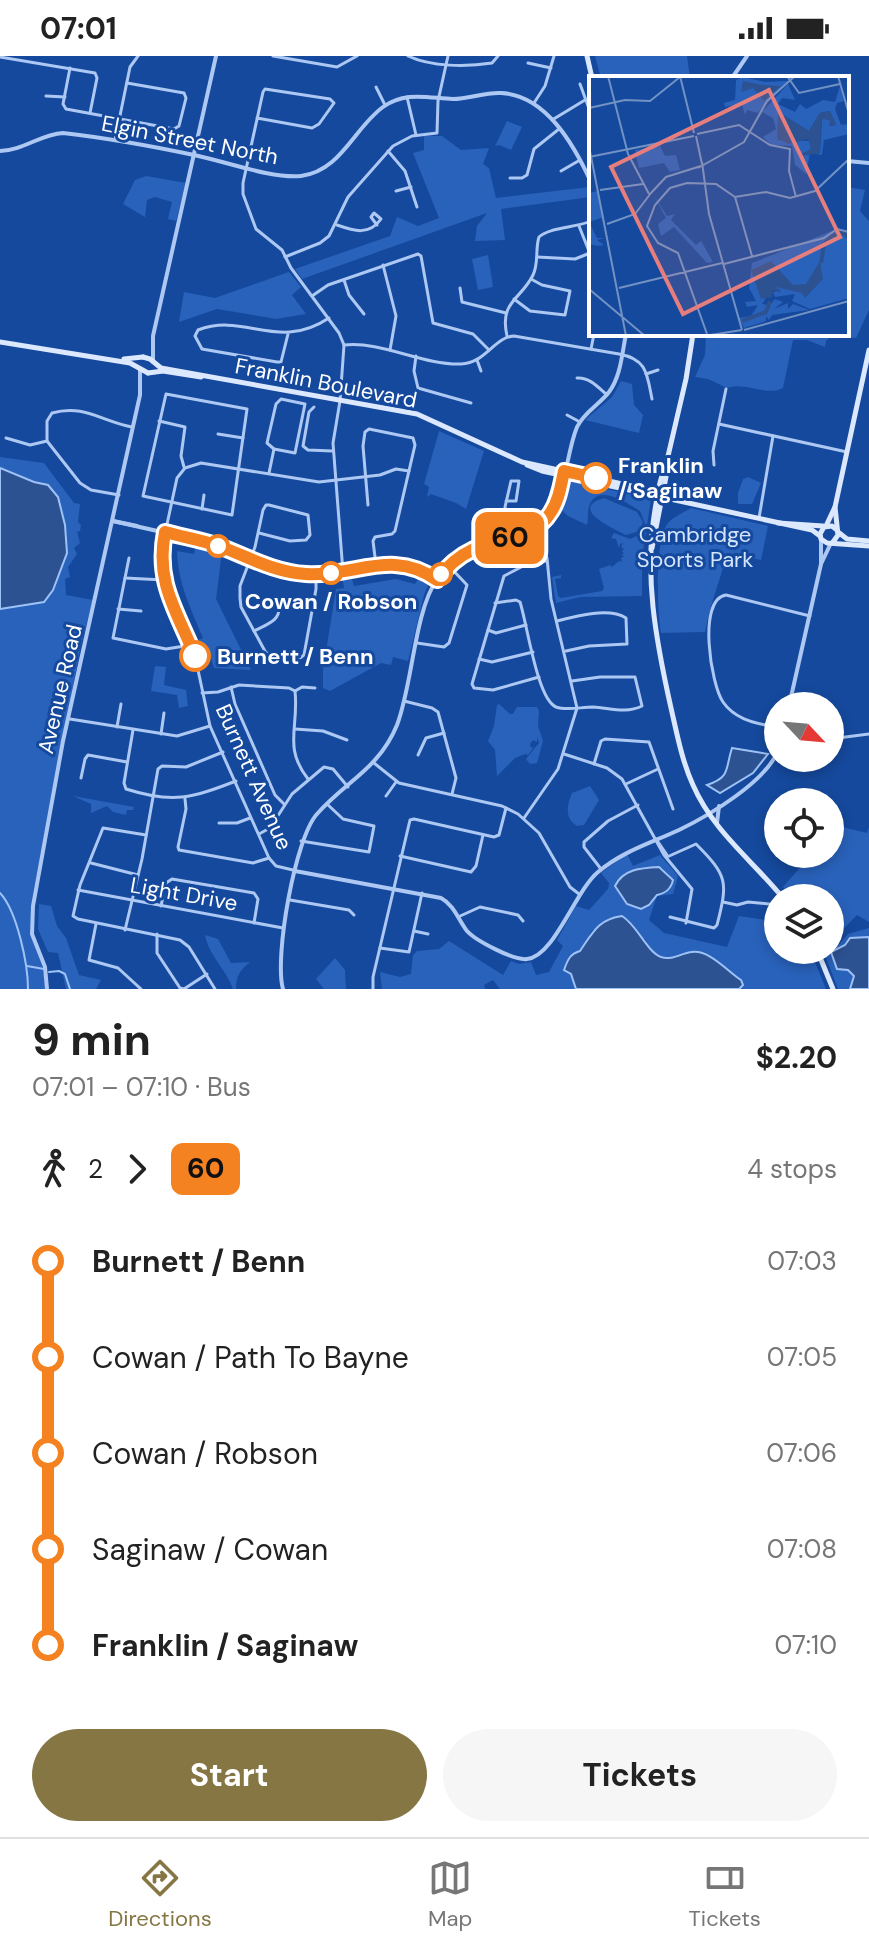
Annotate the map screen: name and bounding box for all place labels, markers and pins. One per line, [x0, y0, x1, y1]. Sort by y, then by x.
place label: Franklin / Saginaw [618, 451, 722, 505]
marker: Franklin / Saginaw [581, 463, 611, 493]
unlabelled marker [207, 535, 229, 557]
marker: Cowan / Robson [320, 562, 342, 584]
unlabelled marker [430, 563, 452, 585]
place label: Cowan / Robson [245, 587, 417, 616]
marker: Burnett / Benn [180, 641, 210, 671]
place label: Burnett / Benn [217, 642, 373, 671]

